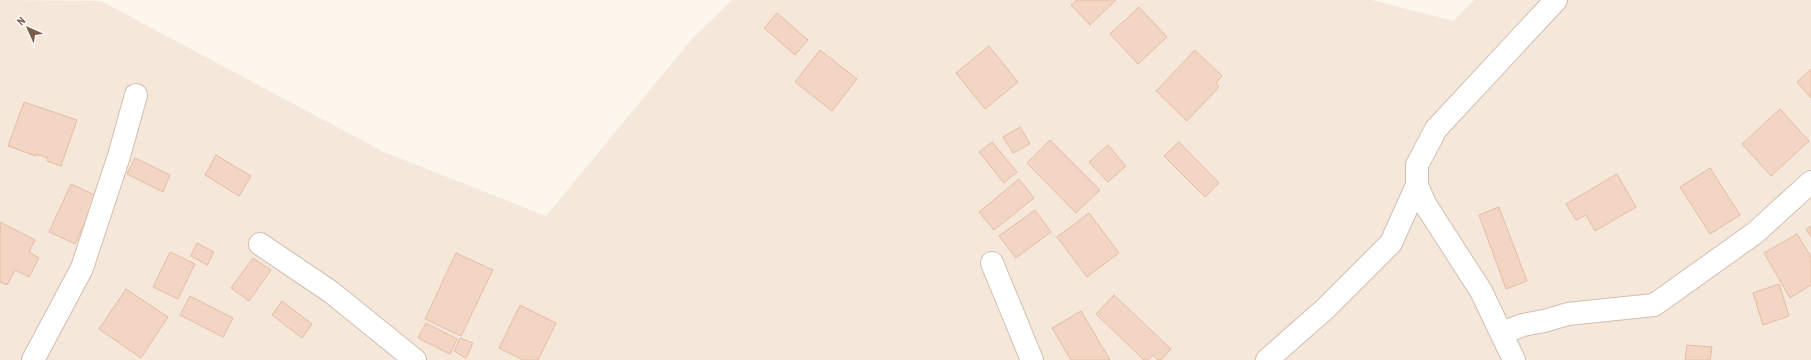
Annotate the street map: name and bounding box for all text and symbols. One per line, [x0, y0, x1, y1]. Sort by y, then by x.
north arrow [8, 8, 48, 48]
text: N [14, 14, 28, 28]

